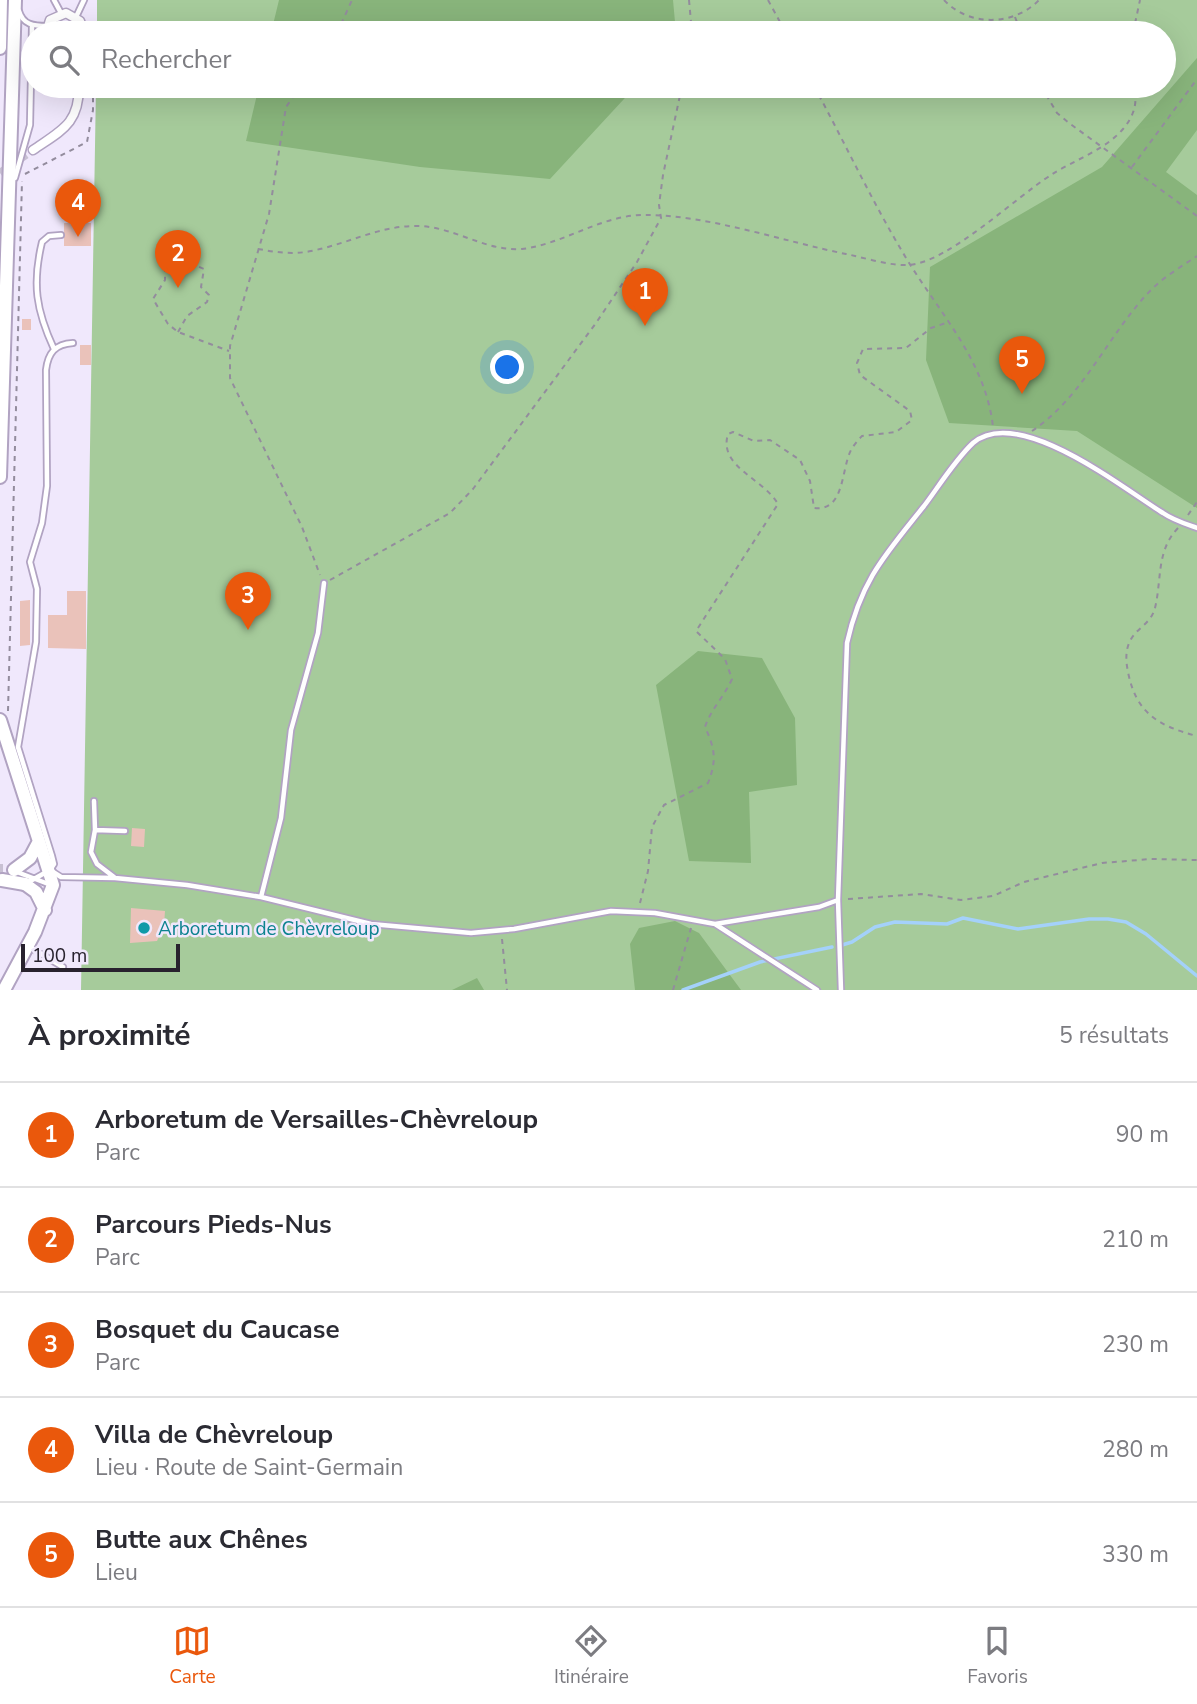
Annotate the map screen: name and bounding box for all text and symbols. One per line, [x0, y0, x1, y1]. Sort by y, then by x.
search box [21, 21, 1176, 98]
icon: search [45, 41, 83, 79]
text: Rechercher [101, 42, 232, 77]
pin: 4 [55, 179, 101, 237]
pin: 2 [155, 230, 201, 288]
pin: 1 [622, 268, 668, 326]
pin: 5 [999, 336, 1045, 394]
your location [490, 350, 524, 384]
pin: 3 [225, 572, 271, 630]
place label: Arboretum de Chèvreloup [158, 916, 380, 942]
marker: Arboretum de Chèvreloup [136, 920, 152, 936]
scale bar [21, 941, 180, 973]
text: 100 m [32, 943, 87, 969]
text: À proximité [28, 1015, 190, 1056]
text: 5 résultats [1059, 1020, 1169, 1051]
text: Arboretum de Versailles-Chèvreloup [95, 1102, 538, 1137]
text: 1 [44, 1119, 58, 1150]
text: 90 m [1116, 1119, 1169, 1150]
text: Parc [95, 1137, 140, 1168]
text: Parcours Pieds-Nus [95, 1207, 332, 1242]
text: 2 [44, 1224, 58, 1255]
text: 210 m [1102, 1224, 1169, 1255]
text: Parc [95, 1242, 140, 1273]
text: Bosquet du Caucase [95, 1312, 340, 1347]
text: 3 [44, 1329, 58, 1360]
text: 230 m [1102, 1329, 1169, 1360]
text: Parc [95, 1347, 140, 1378]
text: Villa de Chèvreloup [95, 1417, 333, 1452]
text: 4 [44, 1434, 58, 1465]
text: 280 m [1102, 1434, 1169, 1465]
text: Lieu · Route de Saint-Germain [95, 1452, 403, 1483]
text: Butte aux Chênes [95, 1522, 308, 1557]
text: 5 [44, 1539, 58, 1570]
text: 330 m [1102, 1539, 1169, 1570]
text: Lieu [95, 1557, 138, 1588]
tab: Carte [169, 1622, 216, 1690]
tab: Itinéraire [554, 1622, 629, 1690]
tab: Favoris [967, 1622, 1028, 1690]

